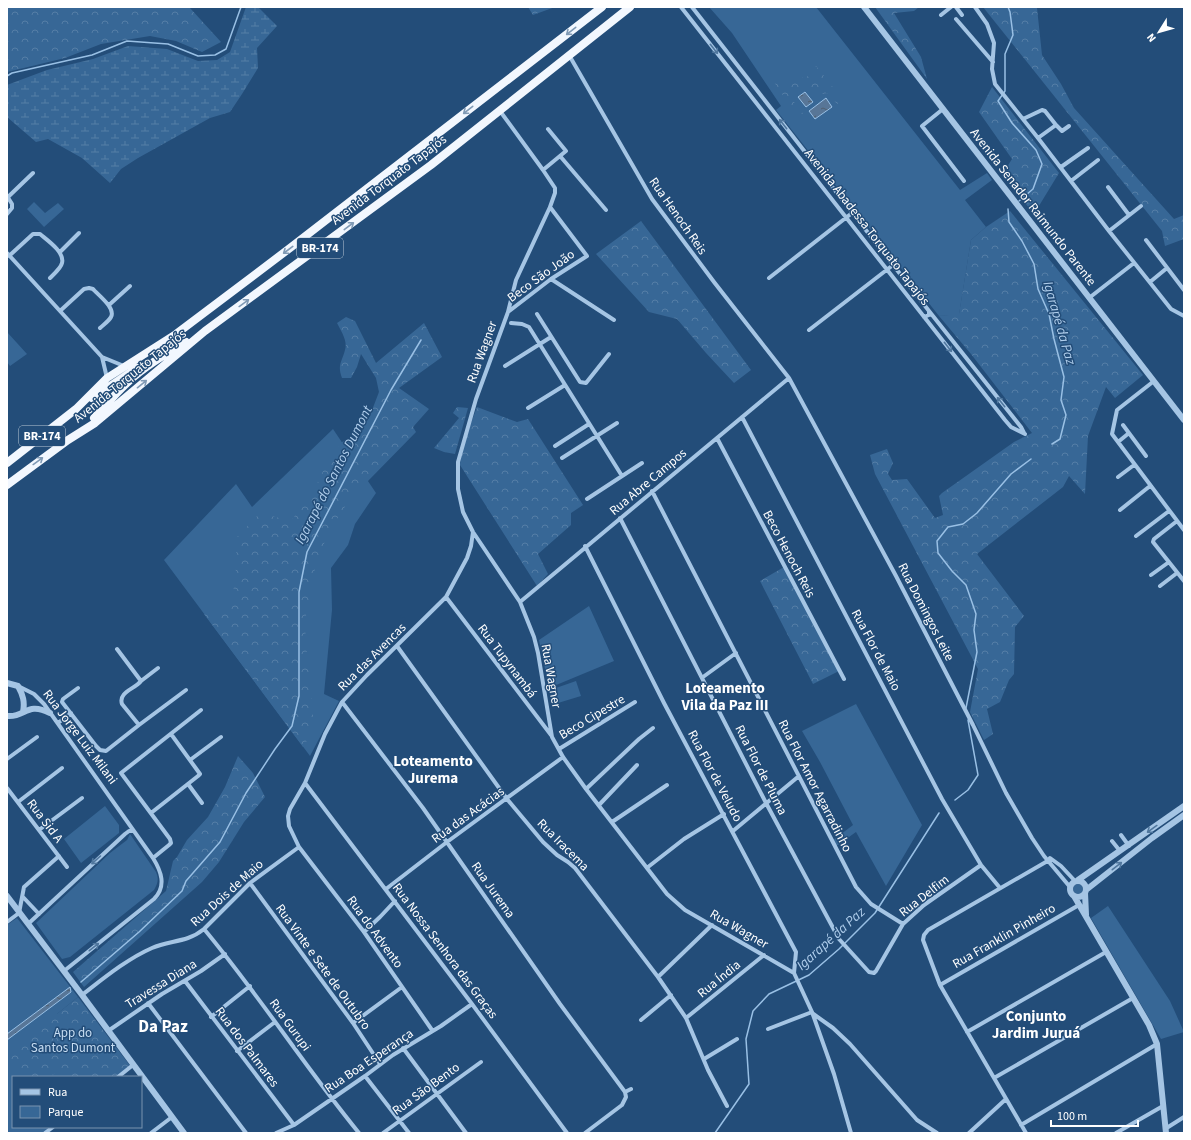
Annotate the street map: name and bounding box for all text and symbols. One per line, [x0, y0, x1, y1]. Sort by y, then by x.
north arrow [1139, 12, 1179, 52]
one-way arrow [565, 27, 576, 35]
text: N [1143, 30, 1160, 45]
one-way arrow [709, 43, 718, 54]
one-way arrow [463, 106, 474, 115]
one-way arrow [779, 118, 787, 129]
street label: Avenida Senador Raimundo Parente [966, 124, 1100, 290]
street label: Avenida Torquato Tapajós [328, 130, 451, 229]
street label: Avenida Abadessa Torquato Tapajós [800, 145, 934, 310]
street label: Rua Henoch Reis [645, 174, 712, 259]
one-way arrow [343, 222, 354, 230]
road number: BR-174 [297, 238, 343, 258]
one-way arrow [282, 245, 293, 254]
street label: Beco São João [504, 245, 578, 307]
water label: Igarapé da Paz [1038, 279, 1081, 368]
one-way arrow [238, 299, 249, 307]
street label: Rua Wagner [462, 318, 502, 386]
street label: Avenida Torquato Tapajós [70, 325, 190, 427]
one-way arrow [944, 342, 953, 353]
one-way arrow [137, 379, 148, 388]
one-way arrow [997, 397, 1006, 408]
water label: Igarapé do Santos Dumont [290, 402, 378, 548]
road number: BR-174 [19, 426, 65, 446]
street label: Rua Abre Campos [606, 444, 691, 520]
one-way arrow [32, 457, 43, 465]
street label: Beco Henoch Reis [758, 507, 820, 601]
street label: Rua Domingos Leite [894, 560, 958, 664]
street label: Rua Flor de Maio [847, 606, 905, 694]
street label: Rua das Avencas [334, 619, 410, 695]
street label: Rua Tupynambá [473, 620, 541, 702]
street label: Rua Wagner [537, 643, 566, 710]
district label: Loteamento Vila da Paz III [681, 678, 768, 716]
street label: Rua Jorge Luiz Milani [38, 686, 122, 788]
street label: Beco Cipestre [556, 690, 628, 744]
street label: Rua Flor Amor Agarradinho [774, 717, 856, 855]
street label: Rua Flor de Pluma [731, 722, 791, 818]
street label: Rua Flor de Veludo [683, 727, 747, 825]
district label: Loteamento Jurema [393, 751, 473, 789]
street label: Rua das Acácias [428, 782, 509, 848]
street label: Rua Sid A [23, 795, 68, 847]
street label: Rua Iracema [533, 815, 593, 875]
one-way arrow [1147, 824, 1158, 833]
one-way arrow [91, 855, 101, 864]
street label: Rua Dois de Maio [187, 855, 267, 931]
street label: Rua Jurema [467, 858, 519, 922]
one-way arrow [1111, 861, 1122, 870]
street label: Rua Delfim [895, 871, 953, 921]
street label: Rua Nossa Senhora das Graças [388, 880, 502, 1023]
street label: Rua do Advento [343, 892, 407, 972]
street label: Rua Franklin Pinheiro [949, 899, 1059, 973]
street label: Rua Vinte e Sete de Outubro [271, 900, 375, 1034]
water label: Igarapé da Paz [792, 902, 871, 975]
street label: Rua Wagner [706, 905, 772, 953]
one-way arrow [89, 942, 100, 951]
street label: Travessa Diana [122, 955, 200, 1013]
street label: Rua Índia [693, 956, 745, 1002]
street label: Rua Gurupi [265, 995, 315, 1055]
street label: Rua dos Palmares [211, 1003, 283, 1091]
district label: Conjunto Jardim Juruá [992, 1006, 1080, 1044]
district label: Da Paz [138, 1015, 188, 1039]
park label: App do Santos Dumont [31, 1024, 116, 1057]
street label: Rua Boa Esperança [321, 1025, 417, 1097]
street label: Rua São Bento [389, 1058, 463, 1120]
legend [12, 1076, 142, 1128]
text: Rua [48, 1084, 67, 1101]
scale bar [1051, 1102, 1138, 1128]
text: Parque [48, 1104, 84, 1121]
text: 100 m [1057, 1108, 1087, 1125]

